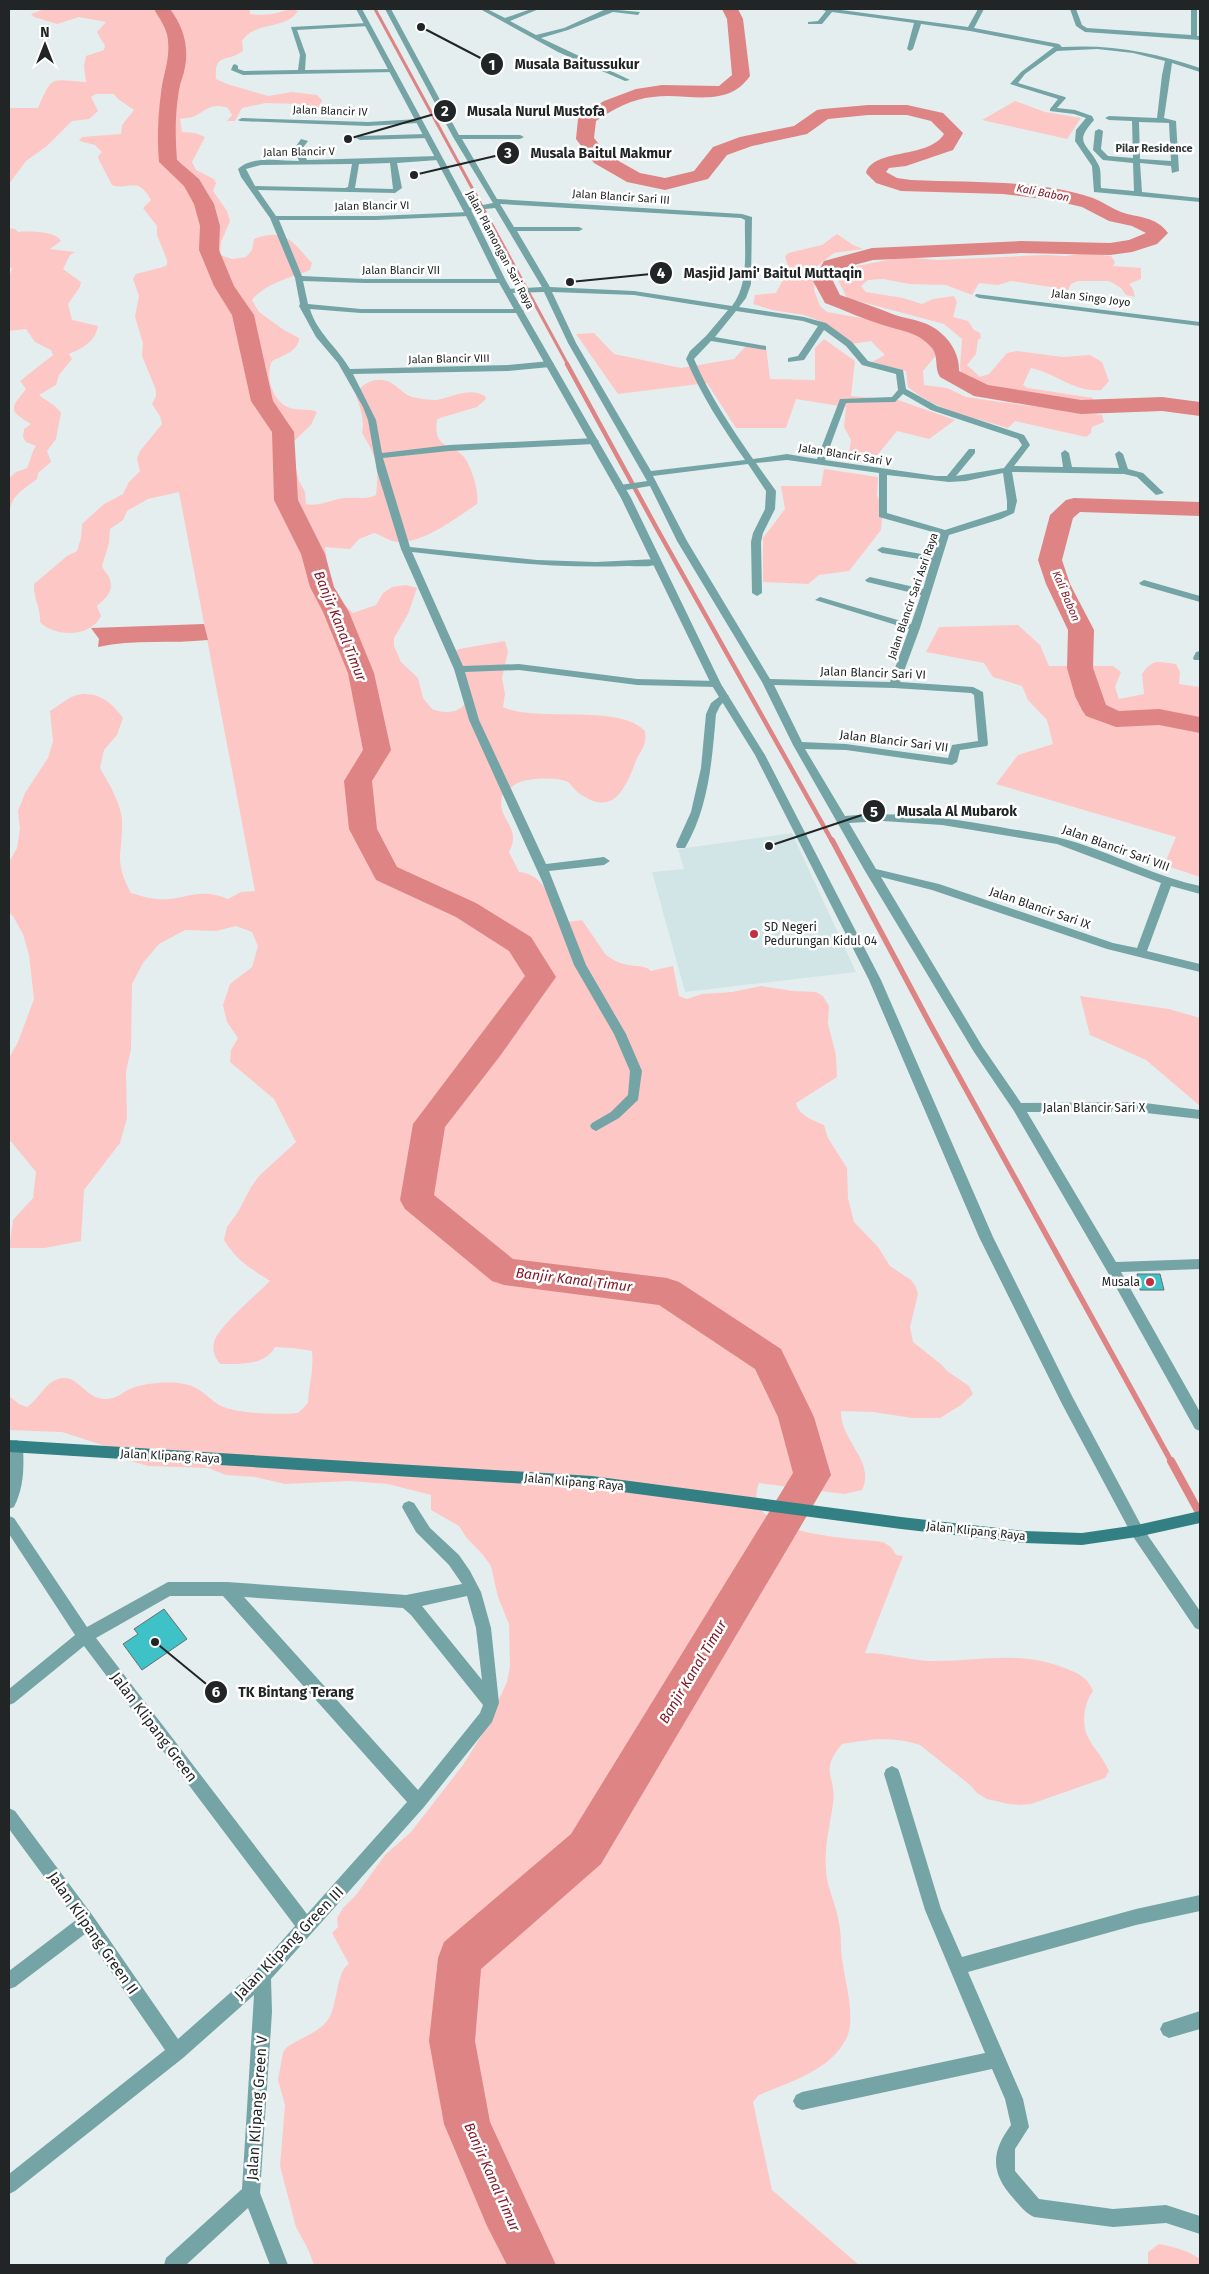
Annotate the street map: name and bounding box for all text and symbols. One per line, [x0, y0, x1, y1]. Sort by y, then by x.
north arrow [20, 20, 70, 70]
text: N [40, 24, 50, 41]
callout: Musala Baitussukur [480, 50, 650, 79]
text: 1 [489, 56, 495, 74]
text: Musala Baitussukur [515, 56, 640, 73]
callout: Musala Nurul Mustofa [432, 96, 616, 125]
text: 2 [441, 102, 449, 120]
street label: Jalan Blancir IV [292, 103, 369, 119]
text: Musala Nurul Mustofa [467, 103, 605, 120]
callout: Musala Baitul Makmur [495, 138, 681, 167]
district label: Pilar Residence [1115, 142, 1193, 155]
text: 3 [503, 144, 512, 162]
street label: Jalan Blancir V [263, 145, 336, 159]
text: Musala Baitul Makmur [530, 145, 672, 162]
water label: Kali Babon [1015, 182, 1071, 204]
street label: Jalan Blancir Sari III [572, 187, 670, 207]
street label: Jalan Plamongan Sari Raya [463, 189, 537, 311]
street label: Jalan Blancir VI [334, 199, 410, 213]
callout: Masjid Jami' Baitul Muttaqin [649, 259, 872, 288]
street label: Jalan Blancir VII [362, 264, 440, 277]
text: 4 [657, 264, 666, 282]
text: Masjid Jami' Baitul Muttaqin [684, 265, 862, 282]
street label: Jalan Singo Joyo [1051, 287, 1131, 309]
street label: Jalan Blancir VIII [408, 352, 490, 366]
street label: Jalan Blancir Sari V [798, 441, 893, 469]
street label: Jalan Blancir Sari Asri Raya [885, 531, 941, 661]
water label: Banjir Kanal Timur [310, 568, 370, 684]
water label: Kali Babon [1050, 569, 1082, 623]
street label: Jalan Blancir Sari VI [820, 664, 926, 682]
street label: Jalan Blancir Sari VII [839, 727, 949, 755]
callout: Musala Al Mubarok [862, 797, 1027, 826]
text: 5 [870, 803, 878, 821]
text: Musala Al Mubarok [897, 803, 1017, 820]
street label: Jalan Blancir Sari VIII [1060, 822, 1172, 874]
street label: Jalan Blancir Sari IX [988, 884, 1093, 932]
place label: SD Negeri Pedurungan Kidul 04 [764, 920, 878, 948]
marker: SD Negeri Pedurungan Kidul 04 [748, 928, 760, 940]
street label: Jalan Blancir Sari X [1043, 1101, 1146, 1115]
water label: Banjir Kanal Timur [515, 1264, 634, 1296]
place label: Musala [1102, 1275, 1140, 1289]
marker: Musala [1144, 1276, 1156, 1288]
street label: Jalan Klipang Raya [120, 1446, 220, 1466]
street label: Jalan Klipang Raya [524, 1471, 624, 1493]
street label: Jalan Klipang Raya [926, 1519, 1026, 1543]
water label: Banjir Kanal Timur [656, 1617, 731, 1727]
street label: Jalan Klipang Green [107, 1669, 201, 1785]
callout: TK Bintang Terang [204, 1677, 364, 1706]
text: 6 [212, 1683, 221, 1701]
text: TK Bintang Terang [238, 1684, 354, 1701]
street label: Jalan Klipang Green II [44, 1868, 142, 1998]
street label: Jalan Klipang Green III [230, 1883, 348, 2003]
street label: Jalan Klipang Green V [243, 2034, 271, 2181]
water label: Banjir Kanal Timur [460, 2120, 524, 2235]

